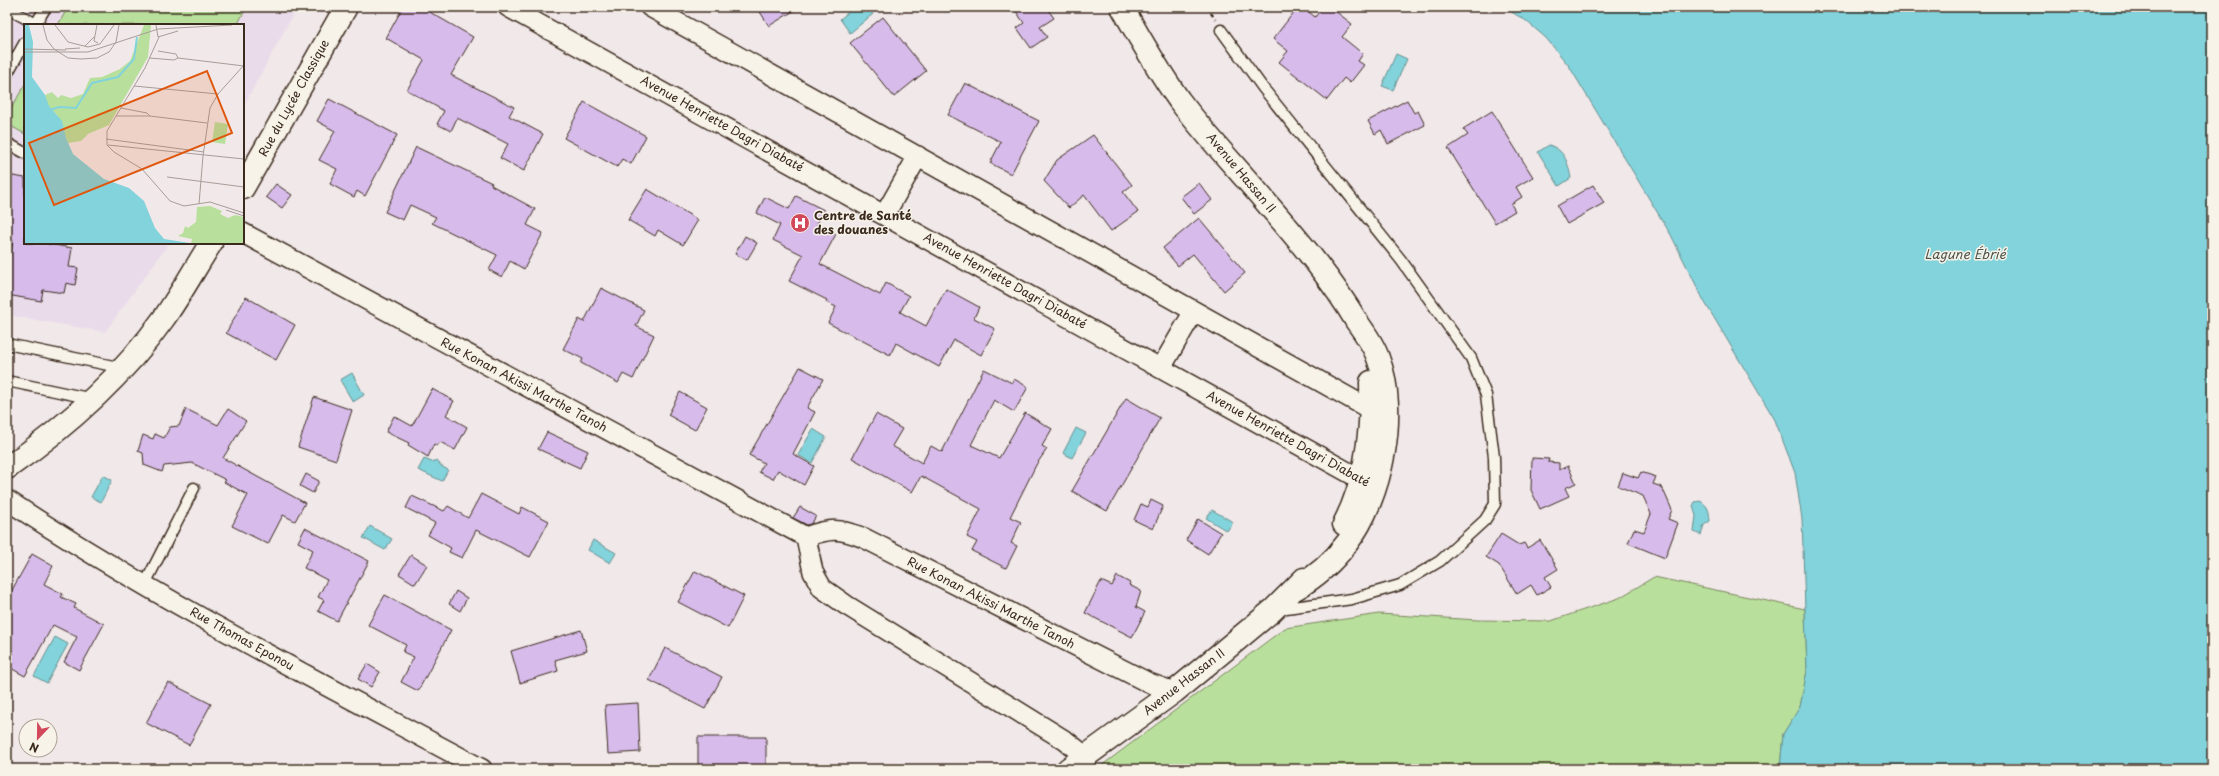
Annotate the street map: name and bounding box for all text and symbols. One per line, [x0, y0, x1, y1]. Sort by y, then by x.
inset map [24, 24, 244, 244]
street label: Rue du Lycée Classique [253, 35, 333, 159]
street label: Avenue Henriette Dagri Diabaté [638, 71, 807, 176]
street label: Avenue Hassan II [1203, 129, 1281, 216]
place label: Centre de Santé des douanes [814, 206, 912, 238]
hospital icon: Centre de Santé des douanes [789, 212, 811, 234]
street label: Avenue Henriette Dagri Diabaté [921, 228, 1090, 333]
water label: Lagune Ébrié [1924, 244, 2007, 263]
street label: Rue Konan Akissi Marthe Tanoh [438, 332, 611, 436]
street label: Avenue Henriette Dagri Diabaté [1204, 386, 1373, 491]
street label: Rue Konan Akissi Marthe Tanoh [904, 552, 1079, 652]
street label: Rue Thomas Eponou [187, 602, 298, 674]
street label: Avenue Hassan II [1139, 644, 1228, 719]
north arrow [18, 718, 58, 758]
text: N [27, 738, 41, 757]

